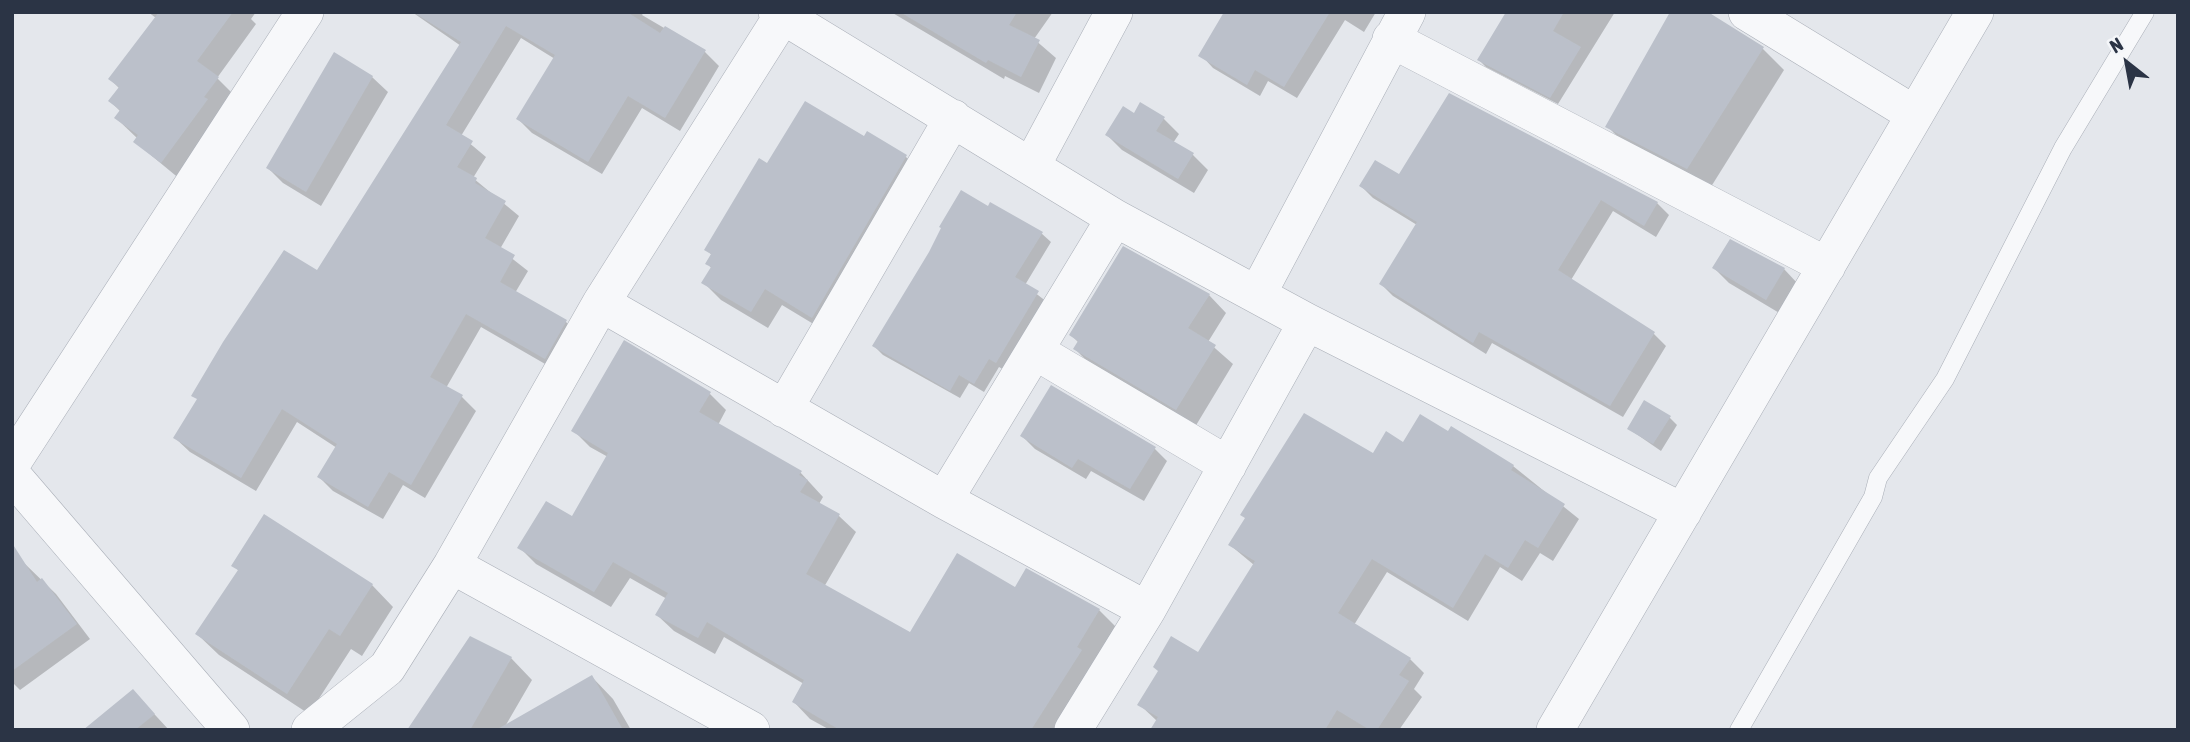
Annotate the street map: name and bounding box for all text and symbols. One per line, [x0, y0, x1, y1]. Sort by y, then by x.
north arrow [2092, 28, 2162, 98]
text: N [2106, 33, 2127, 57]

